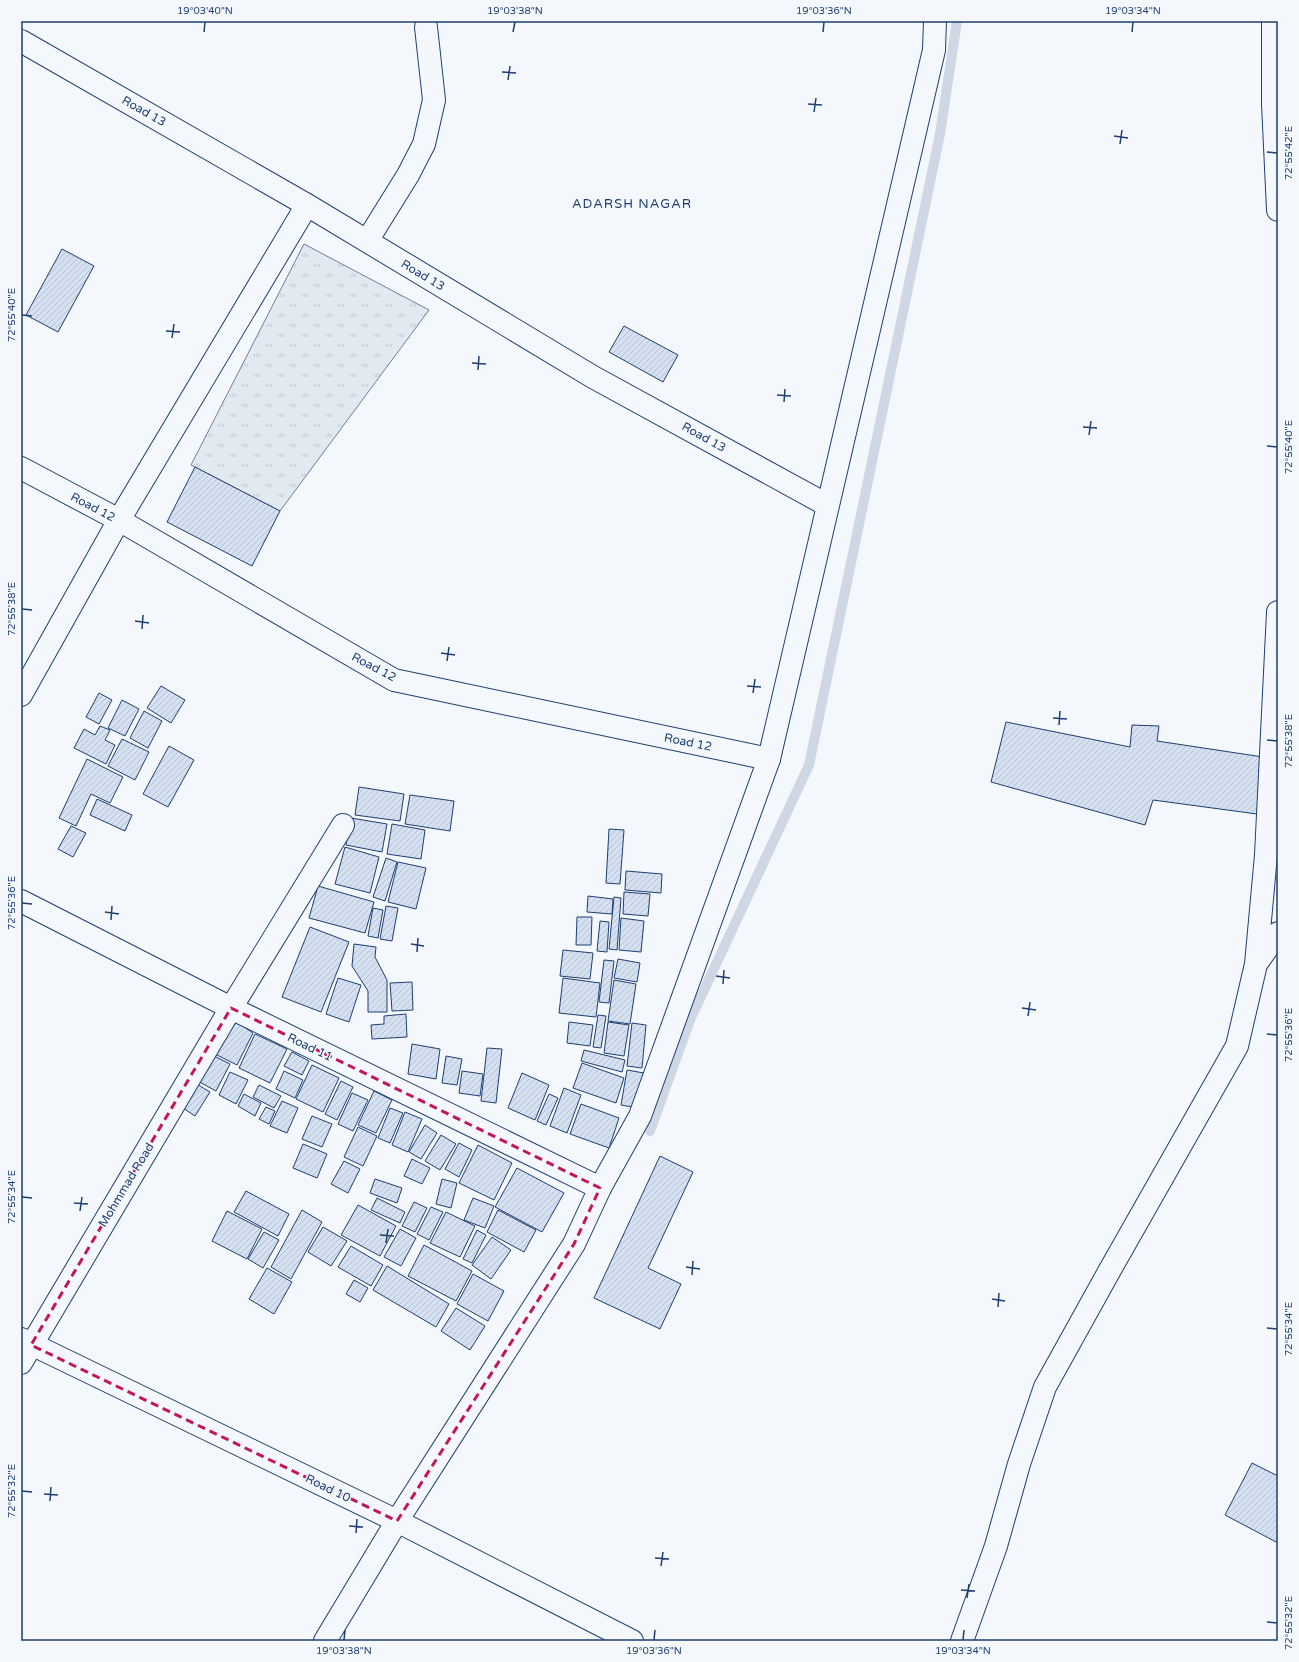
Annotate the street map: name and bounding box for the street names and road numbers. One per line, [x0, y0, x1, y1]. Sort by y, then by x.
street label: Road 13 [120, 93, 168, 129]
street label: Road 13 [399, 257, 447, 293]
street label: Road 13 [679, 419, 729, 455]
street label: Road 12 [68, 489, 118, 525]
street label: Road 12 [349, 649, 399, 685]
street label: Road 12 [663, 730, 713, 754]
street label: Road 11 [285, 1030, 335, 1064]
street label: Mohmmad Road [95, 1140, 157, 1230]
street label: Road 10 [303, 1471, 353, 1505]

